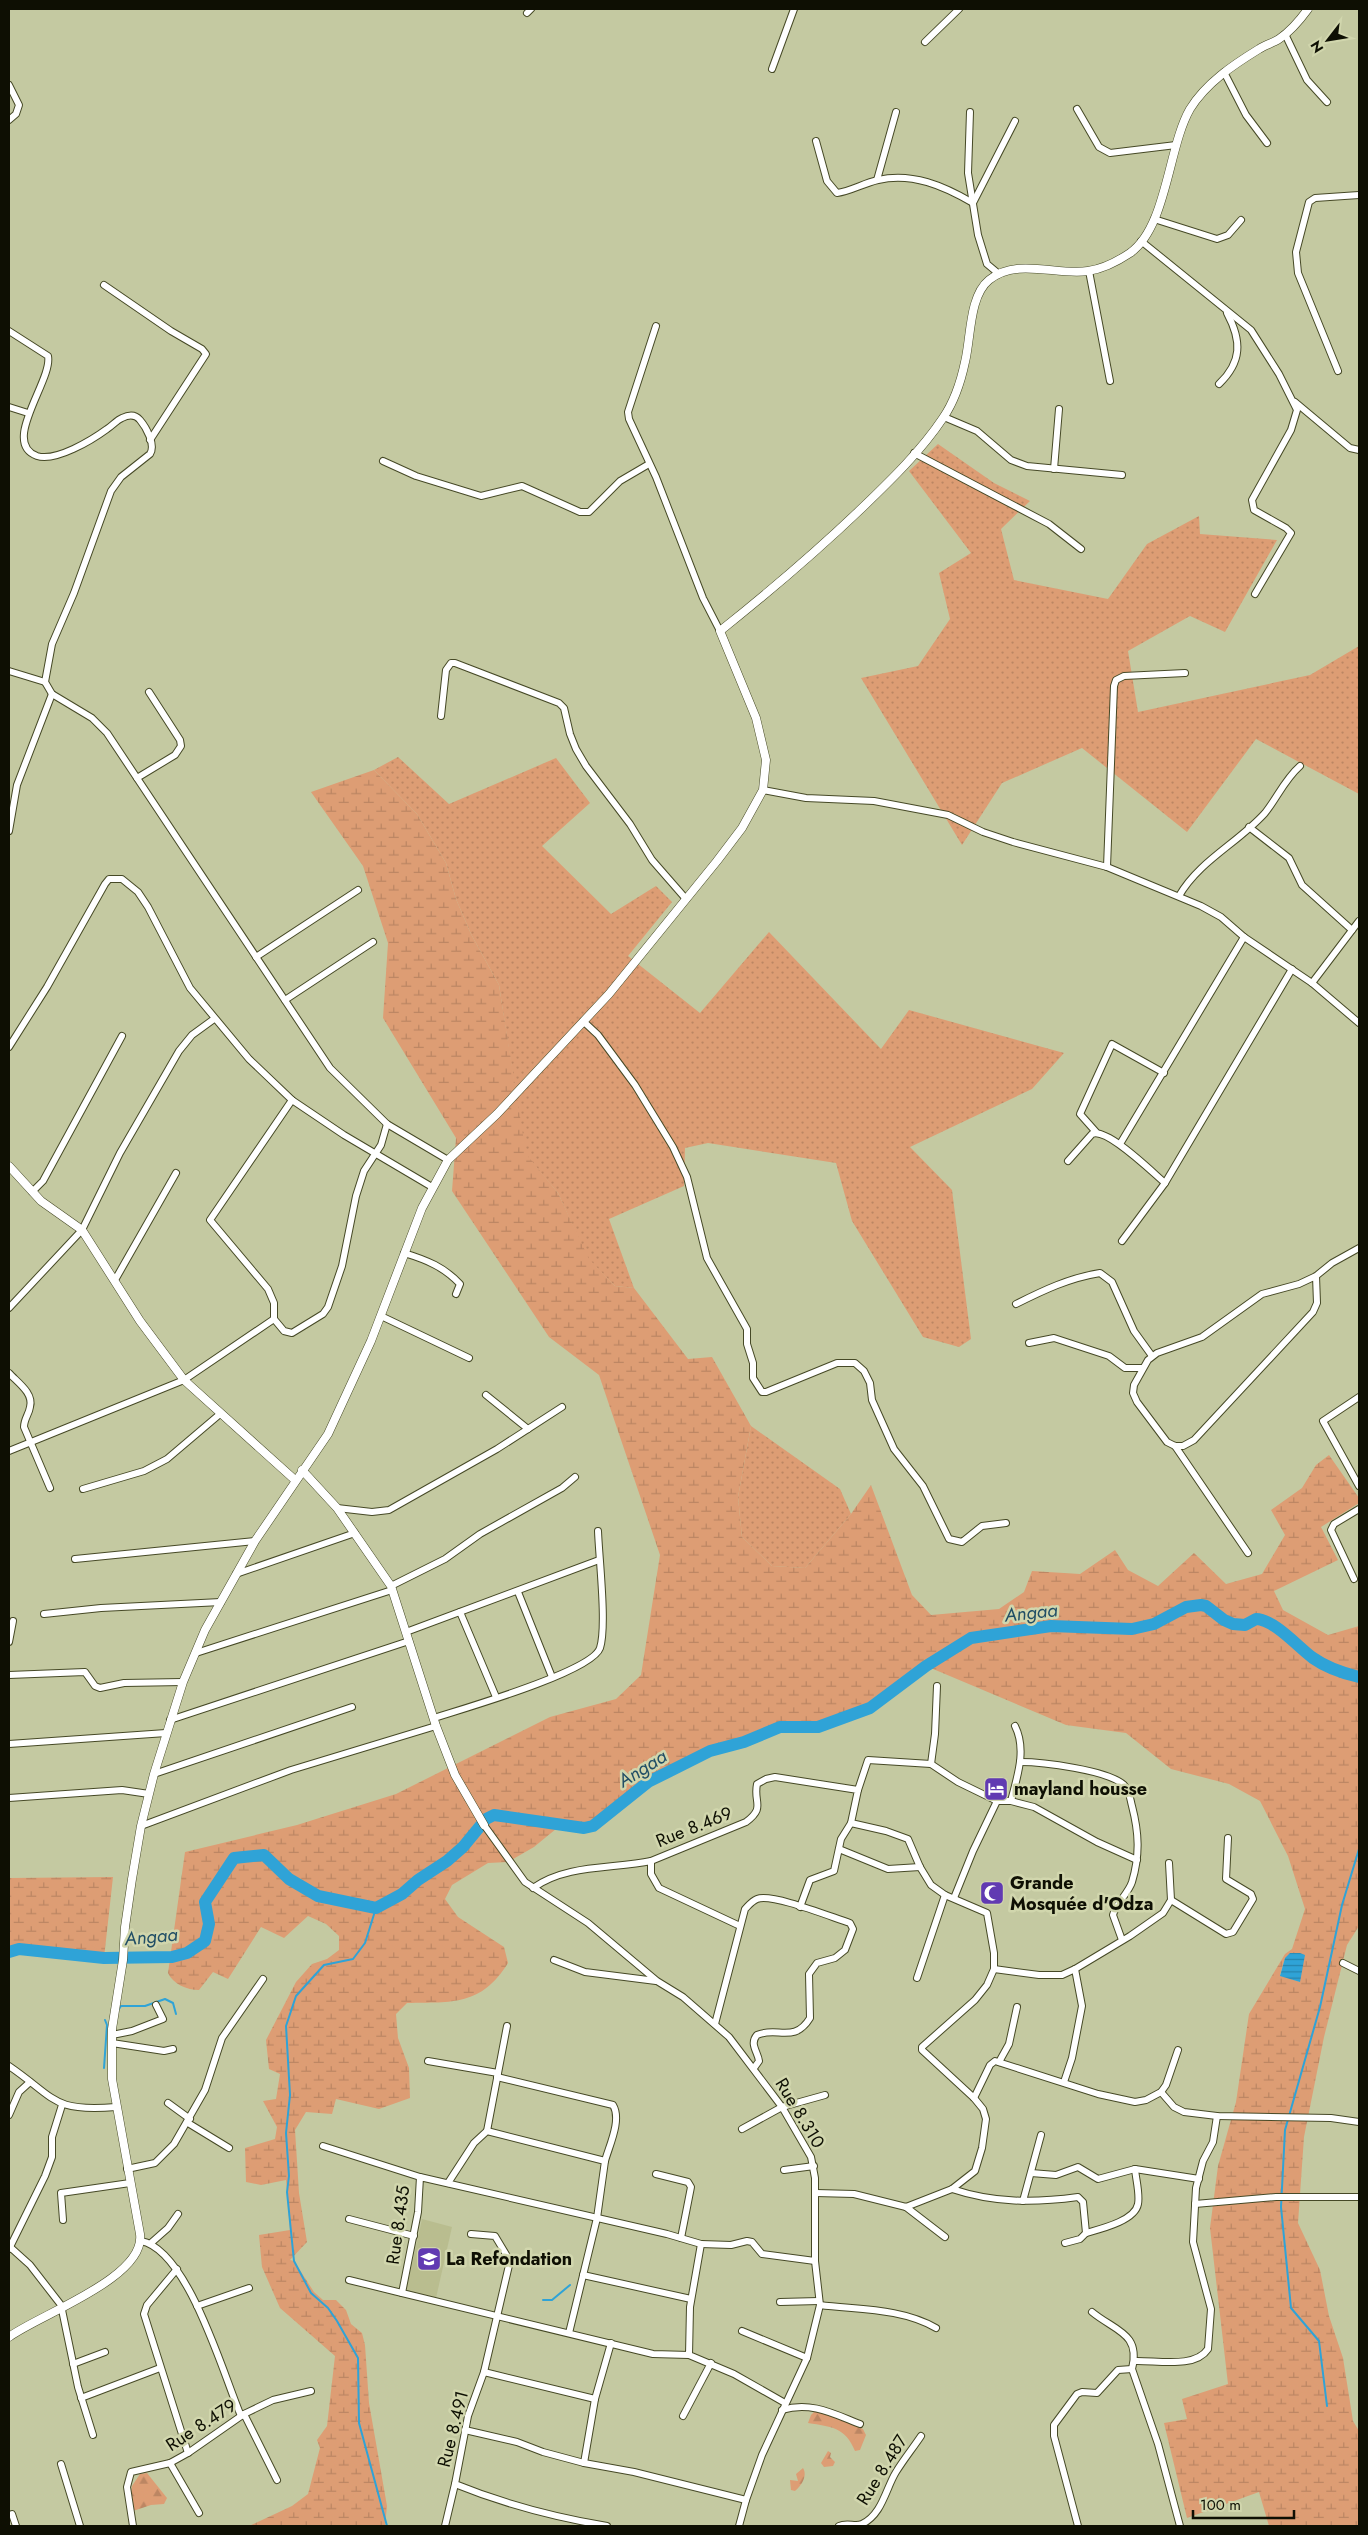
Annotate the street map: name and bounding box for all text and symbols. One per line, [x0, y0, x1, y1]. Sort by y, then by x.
north arrow [1303, 15, 1353, 65]
text: N [1305, 37, 1328, 57]
water label: Angaa [1002, 1596, 1059, 1629]
water label: Angaa [612, 1743, 672, 1795]
hotel icon: mayland housse [983, 1776, 1009, 1802]
place label: mayland housse [1014, 1776, 1147, 1802]
street label: Rue 8.469 [652, 1800, 736, 1854]
place label: Grande Mosquée d'Odza [1010, 1870, 1153, 1917]
mosque icon: Grande Mosquée d'Odza [979, 1880, 1005, 1906]
water label: Angaa [122, 1921, 179, 1952]
street label: Rue 8.310 [769, 2073, 831, 2153]
street label: Rue 8.435 [380, 2184, 416, 2266]
school or university icon: La Refondation [416, 2246, 442, 2272]
place label: La Refondation [446, 2246, 572, 2272]
street label: Rue 8.491 [431, 2388, 475, 2470]
street label: Rue 8.479 [161, 2392, 241, 2458]
street label: Rue 8.487 [850, 2429, 914, 2510]
scale bar [1193, 2488, 1294, 2520]
text: 100 m [1200, 2494, 1241, 2516]

